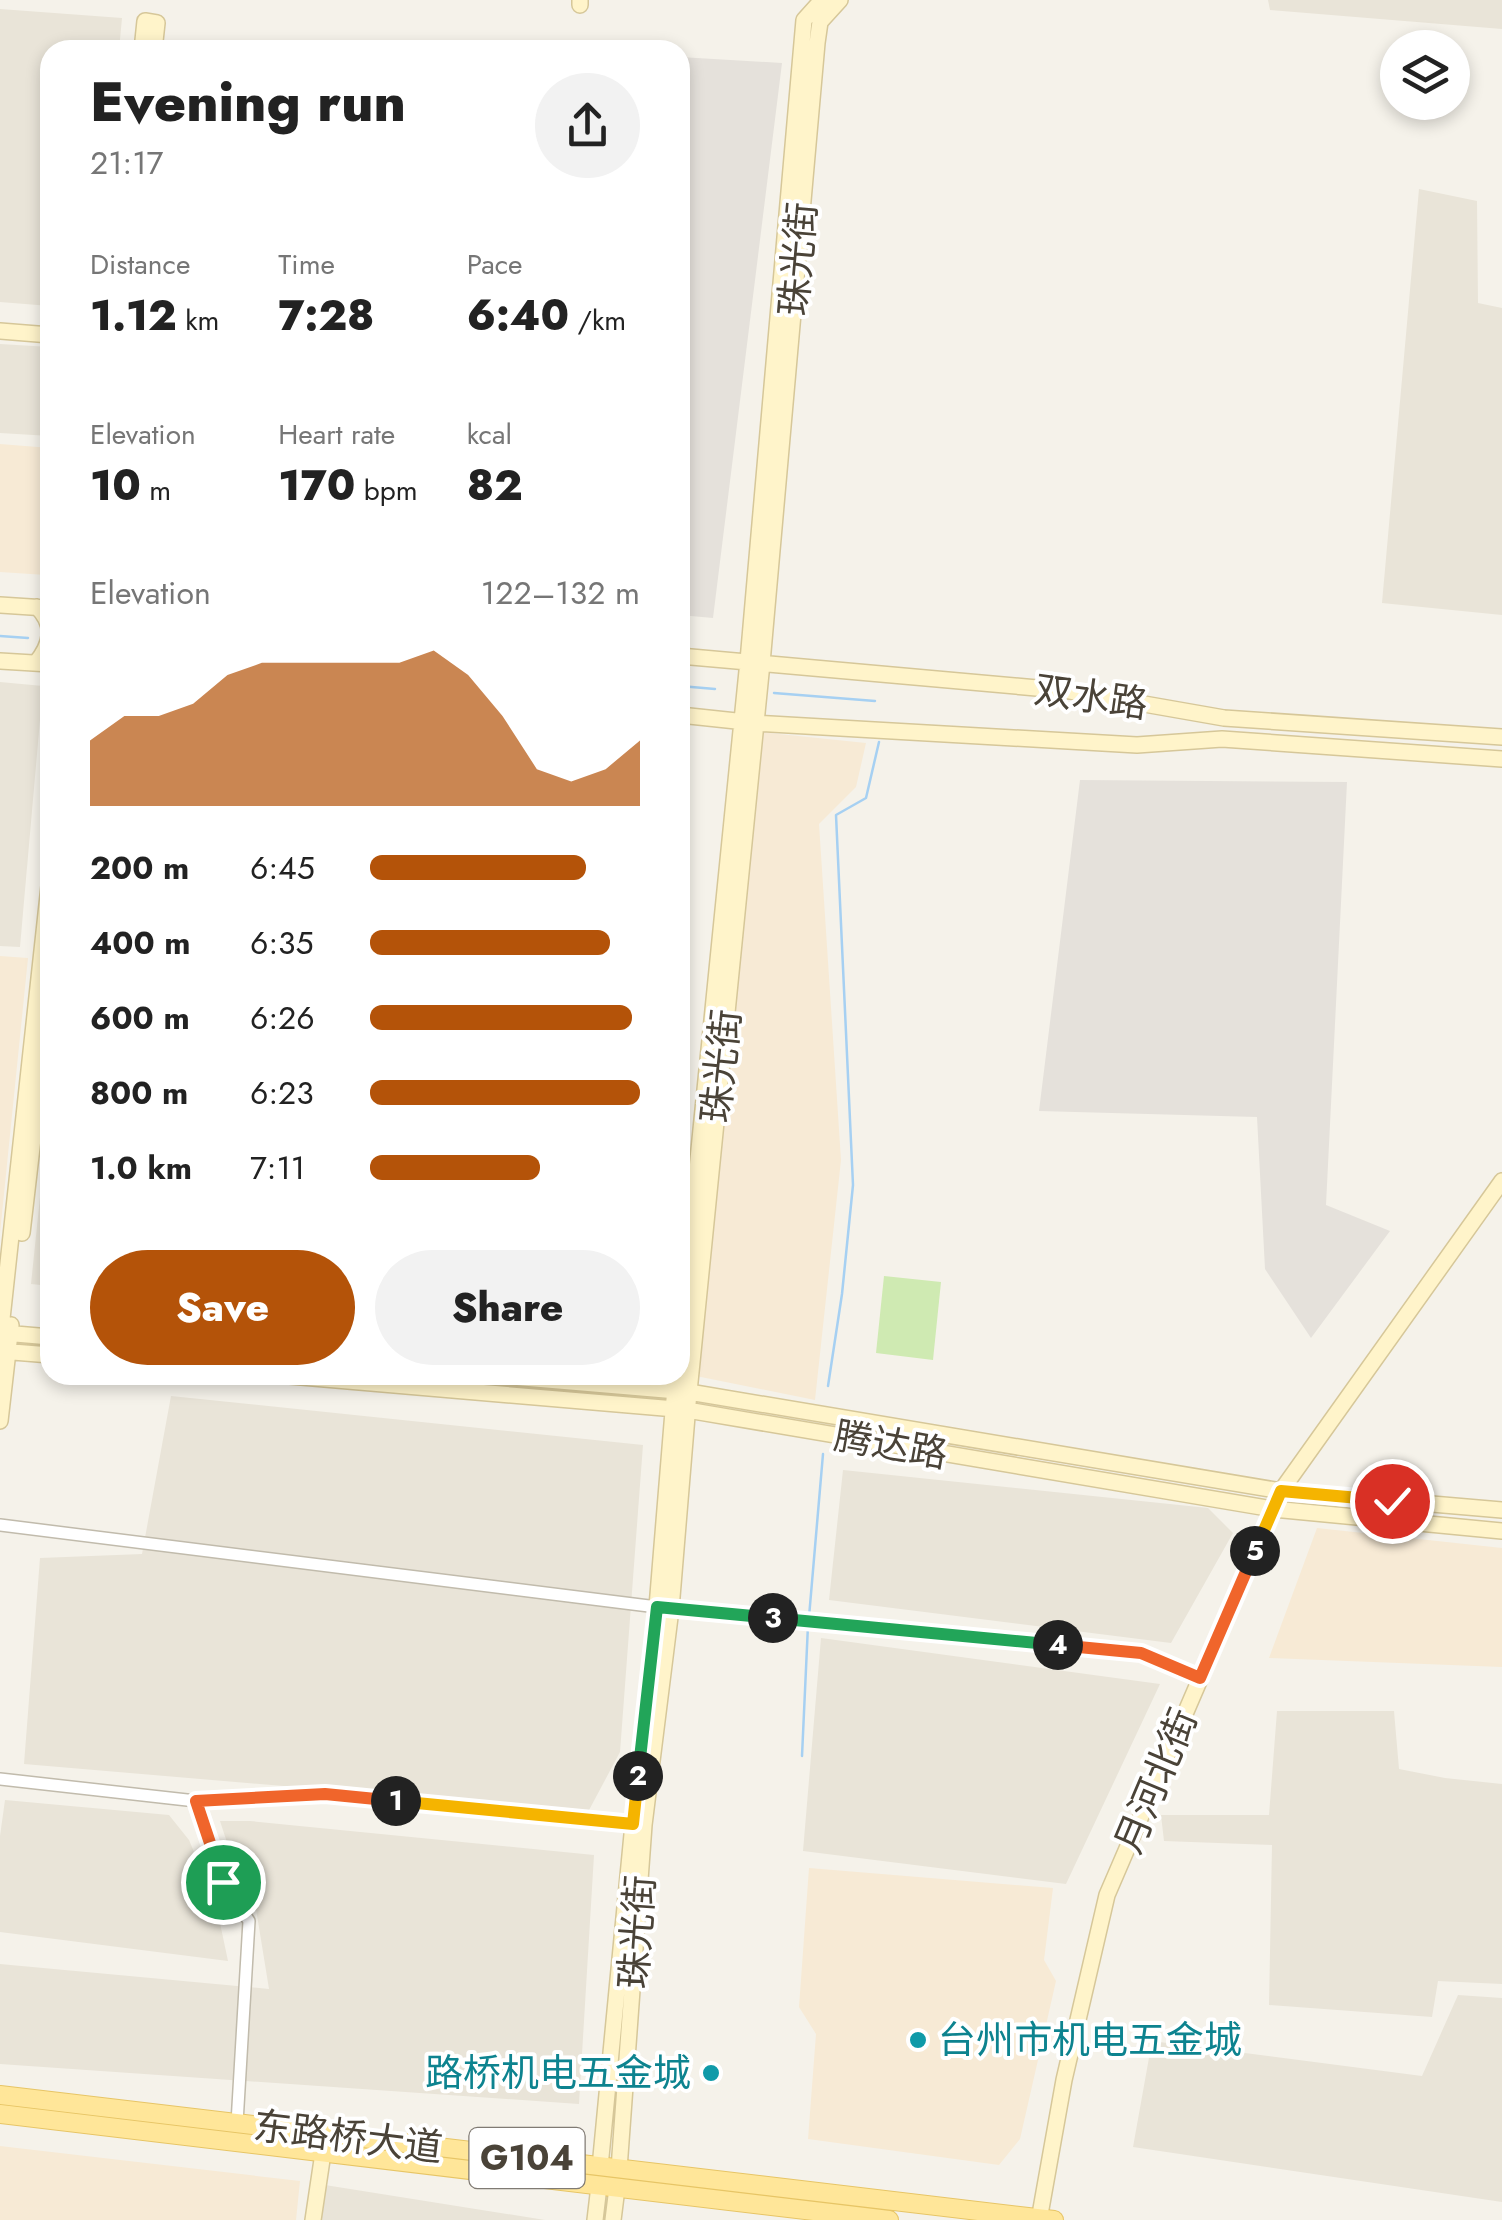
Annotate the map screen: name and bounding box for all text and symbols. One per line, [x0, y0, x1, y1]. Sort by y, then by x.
map controls [1380, 30, 1470, 120]
button: layers [1380, 30, 1470, 120]
text: Evening run [90, 62, 406, 142]
button: share [535, 73, 640, 178]
text: 21:17 [90, 140, 163, 186]
street label: 珠光街 [765, 200, 830, 318]
text: Distance [90, 244, 190, 285]
text: Time [278, 244, 335, 285]
text: Pace [467, 244, 522, 285]
text: 1.12 [90, 285, 177, 346]
text: 7:28 [278, 285, 374, 346]
text: 6:40 [467, 285, 569, 346]
text: km [177, 300, 219, 341]
text: /km [569, 300, 626, 341]
text: Elevation [90, 414, 196, 455]
text: Heart rate [278, 414, 395, 455]
text: kcal [467, 414, 512, 455]
text: 10 [90, 455, 141, 516]
text: 170 [278, 455, 355, 516]
text: 82 [467, 455, 523, 516]
text: m [141, 470, 171, 511]
text: bpm [355, 470, 418, 511]
text: Elevation [90, 570, 211, 616]
text: 122–132 m [481, 570, 640, 616]
street label: 双水路 [1031, 661, 1151, 732]
text: 200 m [90, 845, 189, 891]
text: 6:45 [250, 845, 315, 891]
text: 400 m [90, 920, 191, 966]
text: 6:35 [250, 920, 314, 966]
text: 600 m [90, 995, 190, 1041]
text: 6:26 [250, 995, 315, 1041]
street label: 珠光街 [687, 1006, 754, 1126]
text: 800 m [90, 1070, 188, 1116]
text: 6:23 [250, 1070, 314, 1116]
text: 1.0 km [90, 1145, 192, 1191]
text: 7:11 [250, 1145, 305, 1191]
button: Save [90, 1250, 355, 1365]
button: Share [375, 1250, 640, 1365]
street label: 腾达路 [830, 1408, 952, 1481]
pin [1350, 1459, 1435, 1544]
icon: check [1365, 1474, 1420, 1529]
pin: 5 [1230, 1526, 1280, 1576]
text: 5 [1246, 1530, 1264, 1571]
pin: 3 [748, 1593, 798, 1643]
text: 3 [764, 1597, 782, 1638]
pin: 4 [1033, 1620, 1083, 1670]
text: 4 [1048, 1624, 1068, 1665]
street label: 月河北街 [1101, 1700, 1211, 1862]
pin: 2 [613, 1751, 663, 1801]
text: 2 [629, 1755, 647, 1796]
pin: 1 [371, 1776, 421, 1826]
text: 1 [389, 1780, 403, 1821]
pin [181, 1840, 266, 1925]
icon: arrive [196, 1855, 251, 1910]
street label: 珠光街 [605, 1873, 668, 1991]
place label: 台州市机电五金城 [938, 2012, 1242, 2067]
marker: 台州市机电五金城 [907, 2029, 929, 2051]
place label: 路桥机电五金城 [425, 2045, 691, 2100]
marker: 路桥机电五金城 [700, 2062, 722, 2084]
street label: 东路桥大道 [250, 2098, 446, 2175]
road number: G104 [470, 2128, 584, 2188]

